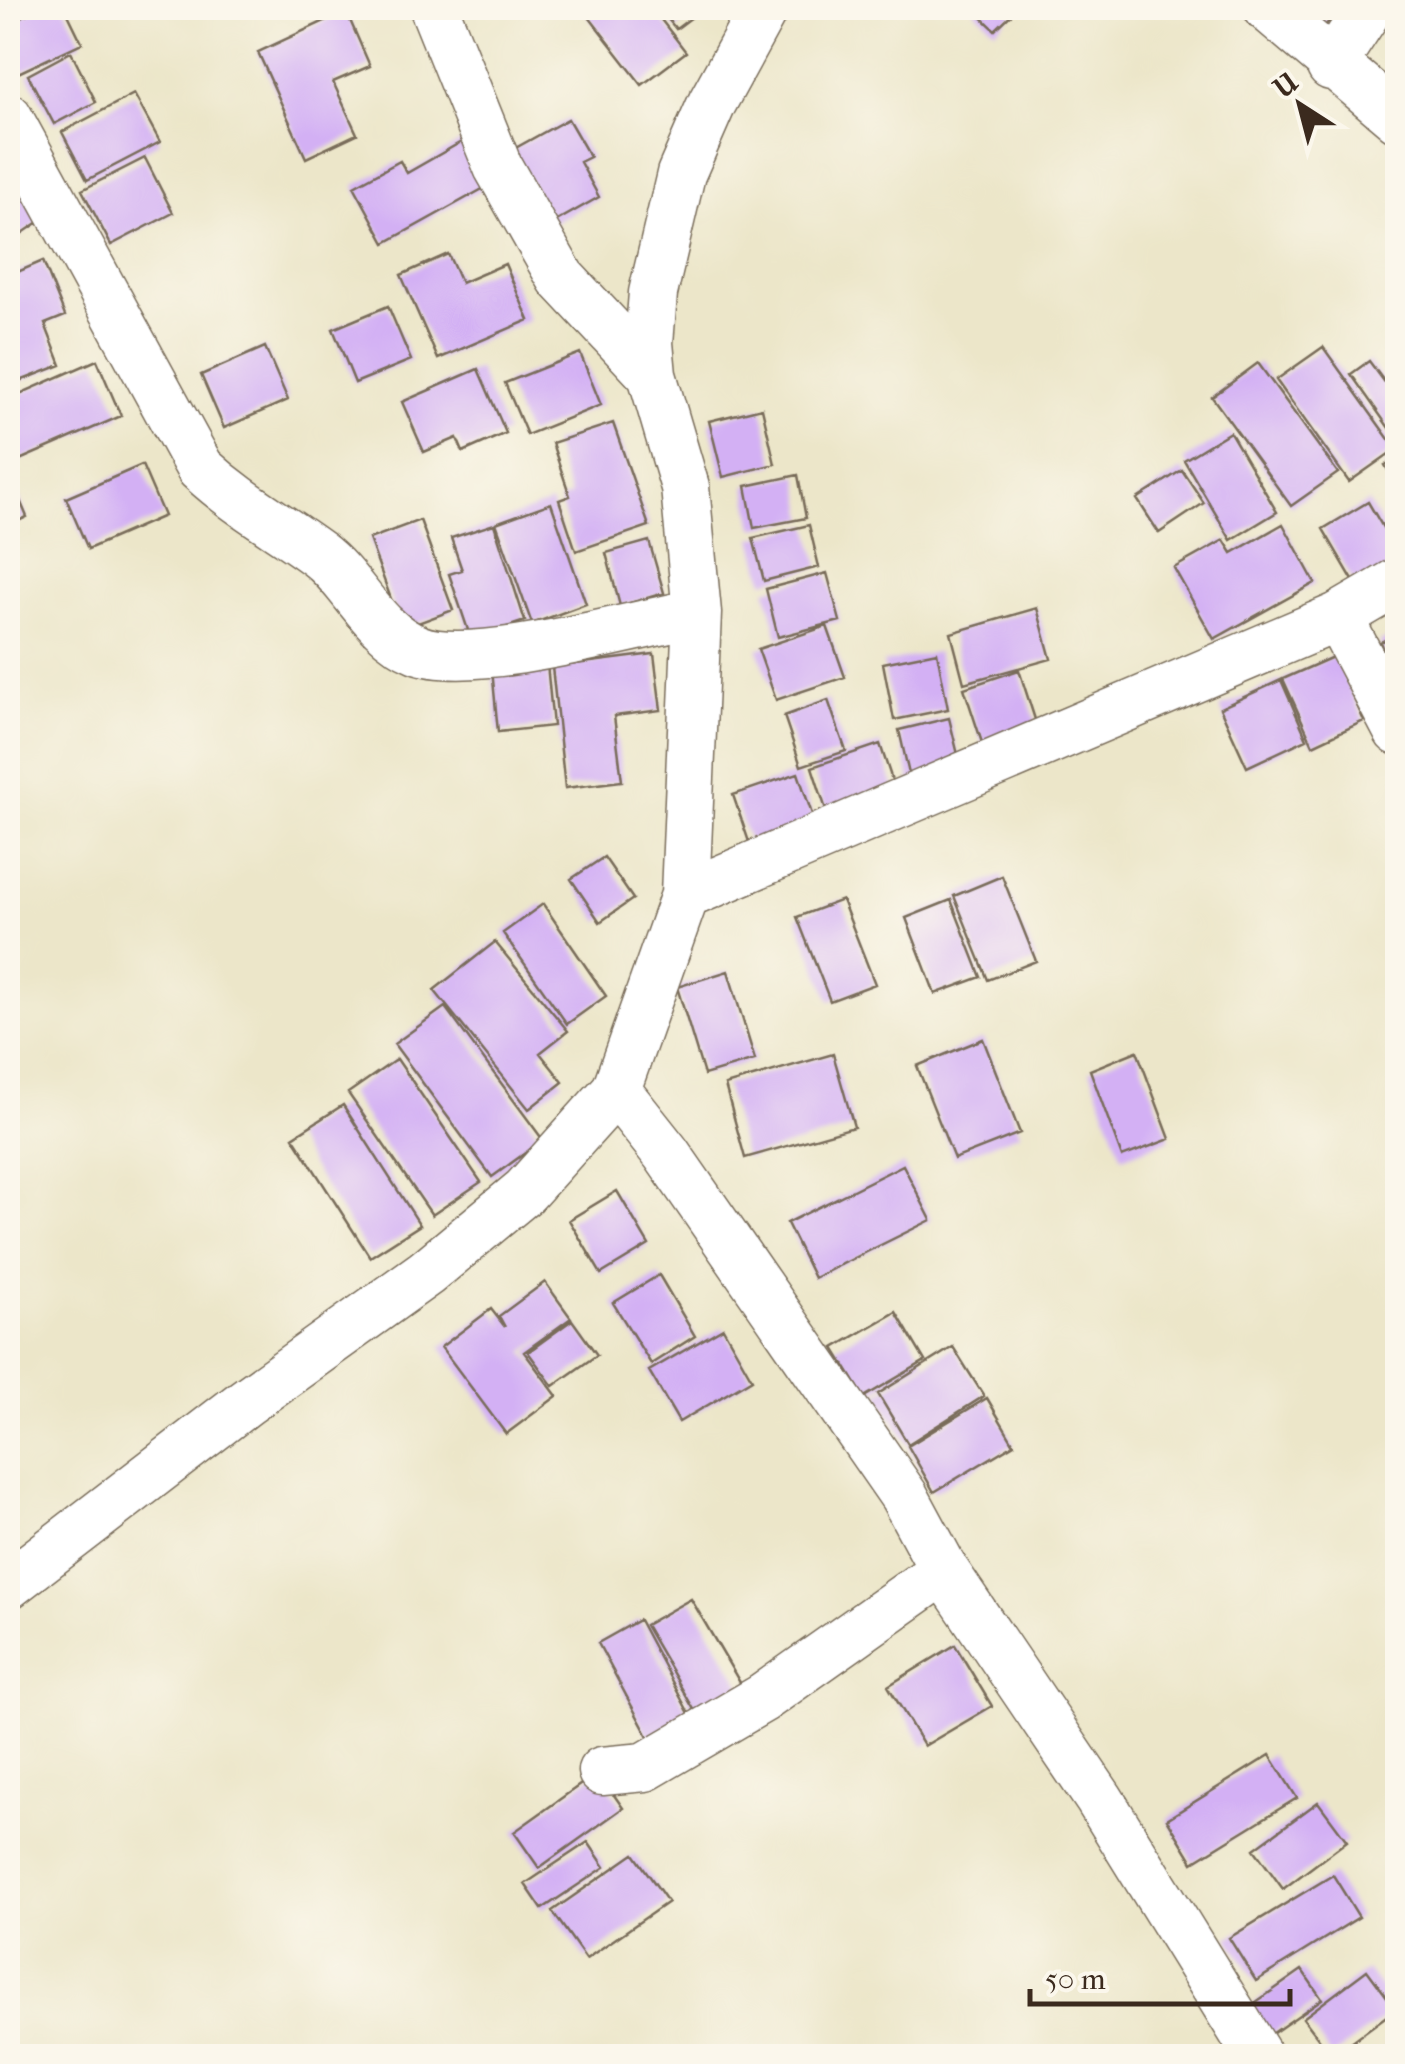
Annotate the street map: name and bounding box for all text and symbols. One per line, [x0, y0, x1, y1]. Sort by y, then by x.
north arrow [1250, 55, 1350, 155]
text: U [1267, 65, 1304, 105]
scale bar [1030, 1944, 1290, 2006]
text: 50 m [1045, 1962, 1106, 1997]

